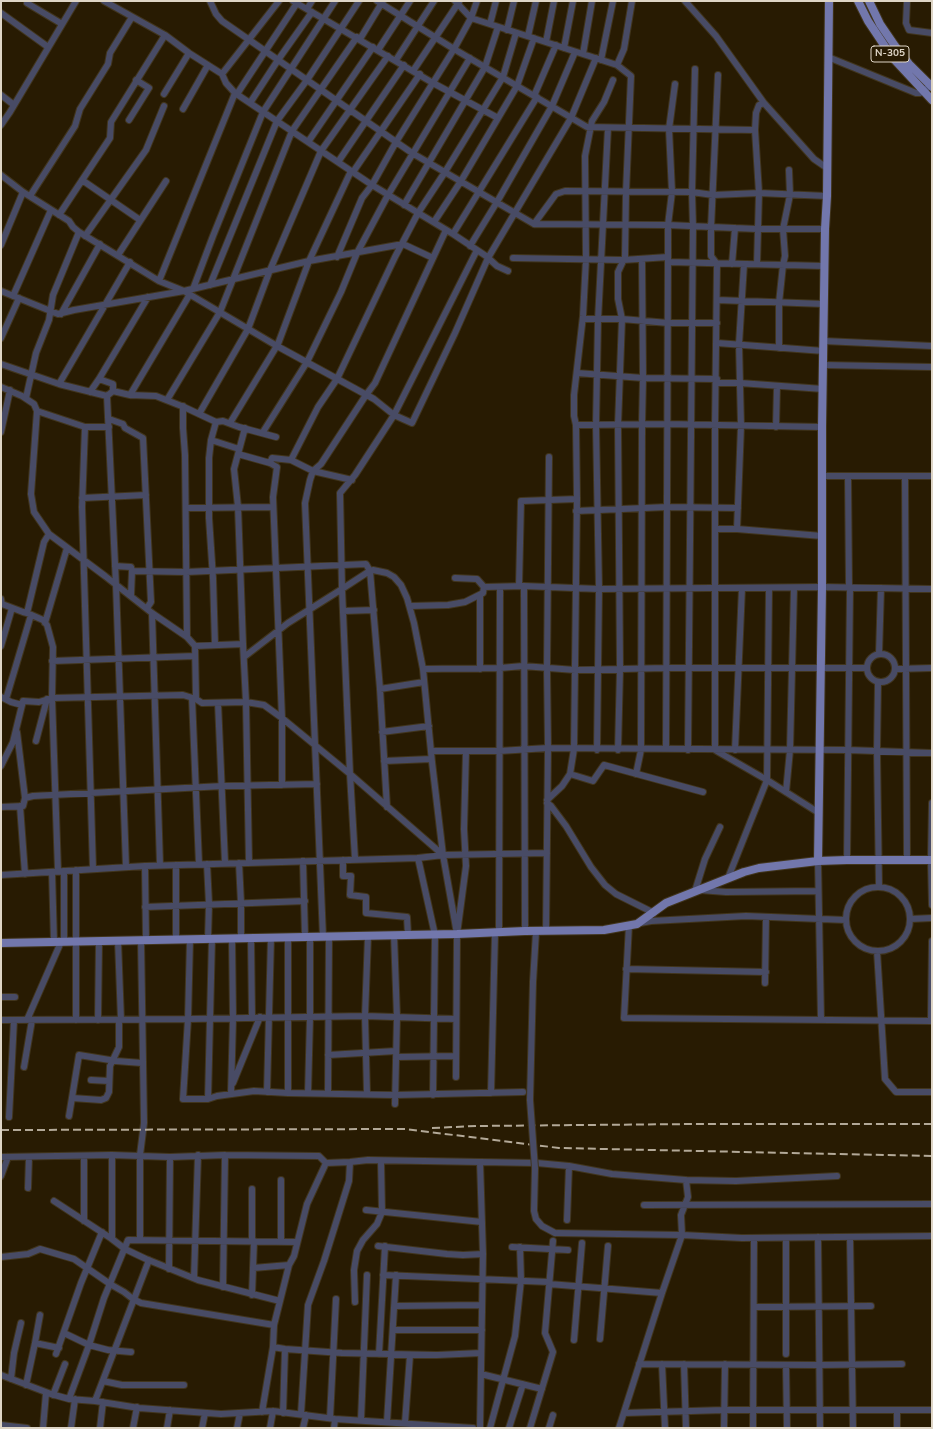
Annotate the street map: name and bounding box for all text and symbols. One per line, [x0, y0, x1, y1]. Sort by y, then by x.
road number: N-305 [871, 46, 909, 62]

